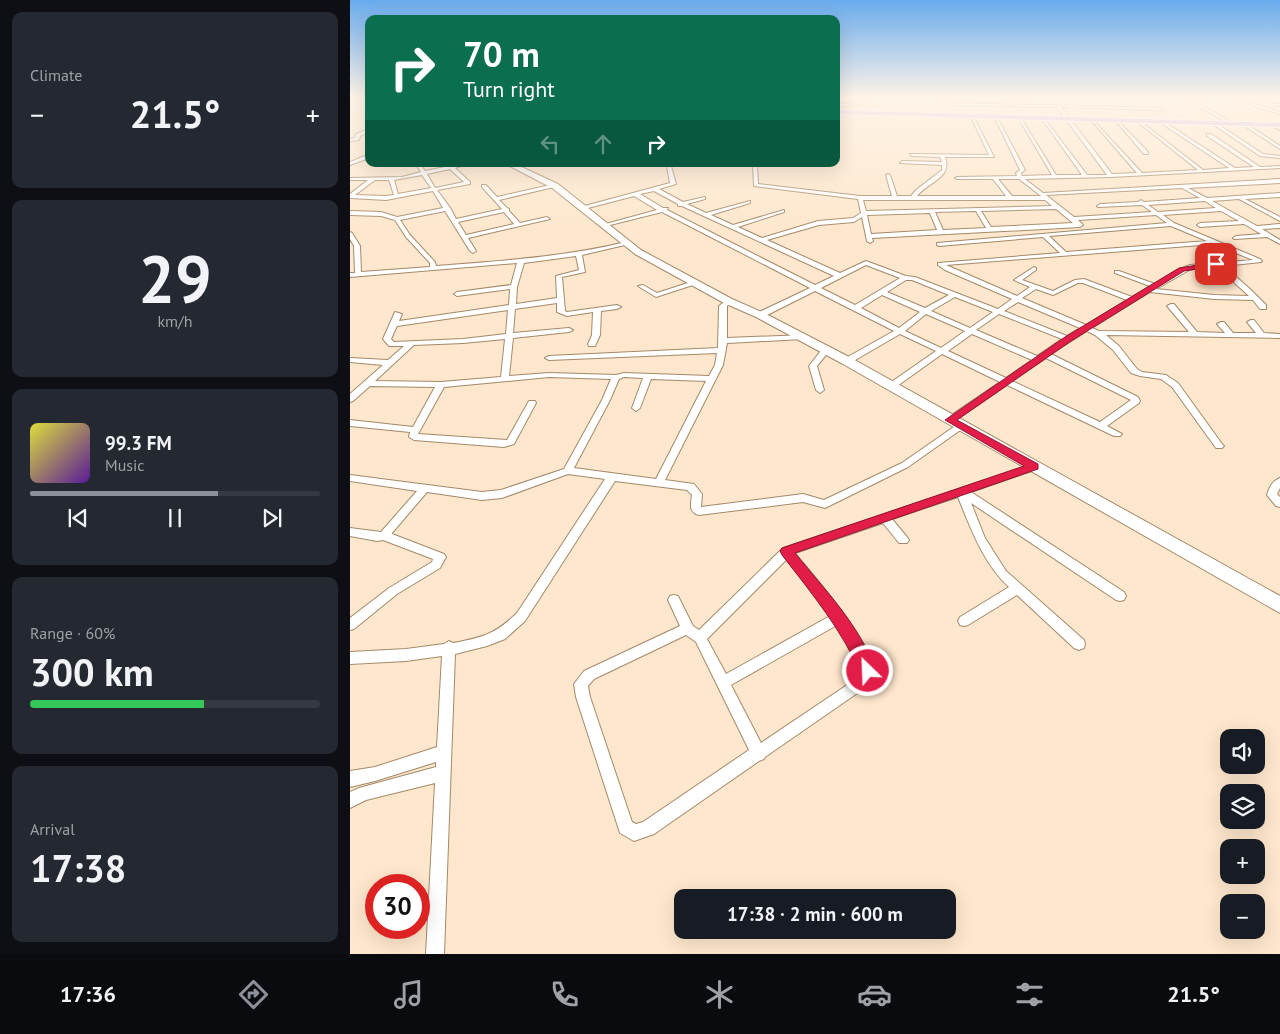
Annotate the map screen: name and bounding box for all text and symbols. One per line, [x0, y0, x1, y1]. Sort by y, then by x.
text: 70 m [463, 31, 540, 77]
icon: right [380, 35, 445, 100]
text: Climate [30, 65, 82, 85]
text: Turn right [463, 75, 555, 103]
text: 21.5° [130, 89, 220, 138]
text: − [30, 96, 44, 133]
text: + [306, 96, 320, 133]
icon: left [536, 130, 564, 158]
icon: ahead [589, 130, 617, 158]
icon: right [642, 130, 670, 158]
text: 29 [138, 236, 212, 320]
pin [1195, 243, 1237, 285]
icon: arrive [1202, 250, 1230, 278]
text: km/h [157, 311, 193, 331]
text: 99.3 FM [105, 431, 172, 455]
text: Music [105, 455, 145, 475]
icon: previous [64, 504, 92, 532]
icon: pause [161, 504, 189, 532]
icon: next [258, 504, 286, 532]
text: Range · 60% [30, 623, 115, 643]
position arrow [841, 644, 893, 696]
text: 300 km [30, 647, 154, 696]
map controls [1220, 729, 1265, 939]
button: sound [1220, 729, 1265, 774]
button: layers [1220, 784, 1265, 829]
text: Arrival [30, 819, 75, 839]
button: + [1220, 839, 1265, 884]
text: 17:38 [30, 843, 126, 892]
speed limit sign: 30 [365, 874, 430, 939]
button: − [1220, 894, 1265, 939]
text: 17:38 · 2 min · 600 m [727, 902, 903, 926]
icon: directions [236, 977, 271, 1012]
icon: music [391, 977, 426, 1012]
icon: phone [547, 977, 582, 1012]
icon: climate [702, 977, 737, 1012]
icon: car [857, 977, 892, 1012]
icon: filters [1012, 977, 1047, 1012]
text: 17:36 [60, 980, 116, 1008]
text: 21.5° [1167, 980, 1220, 1008]

